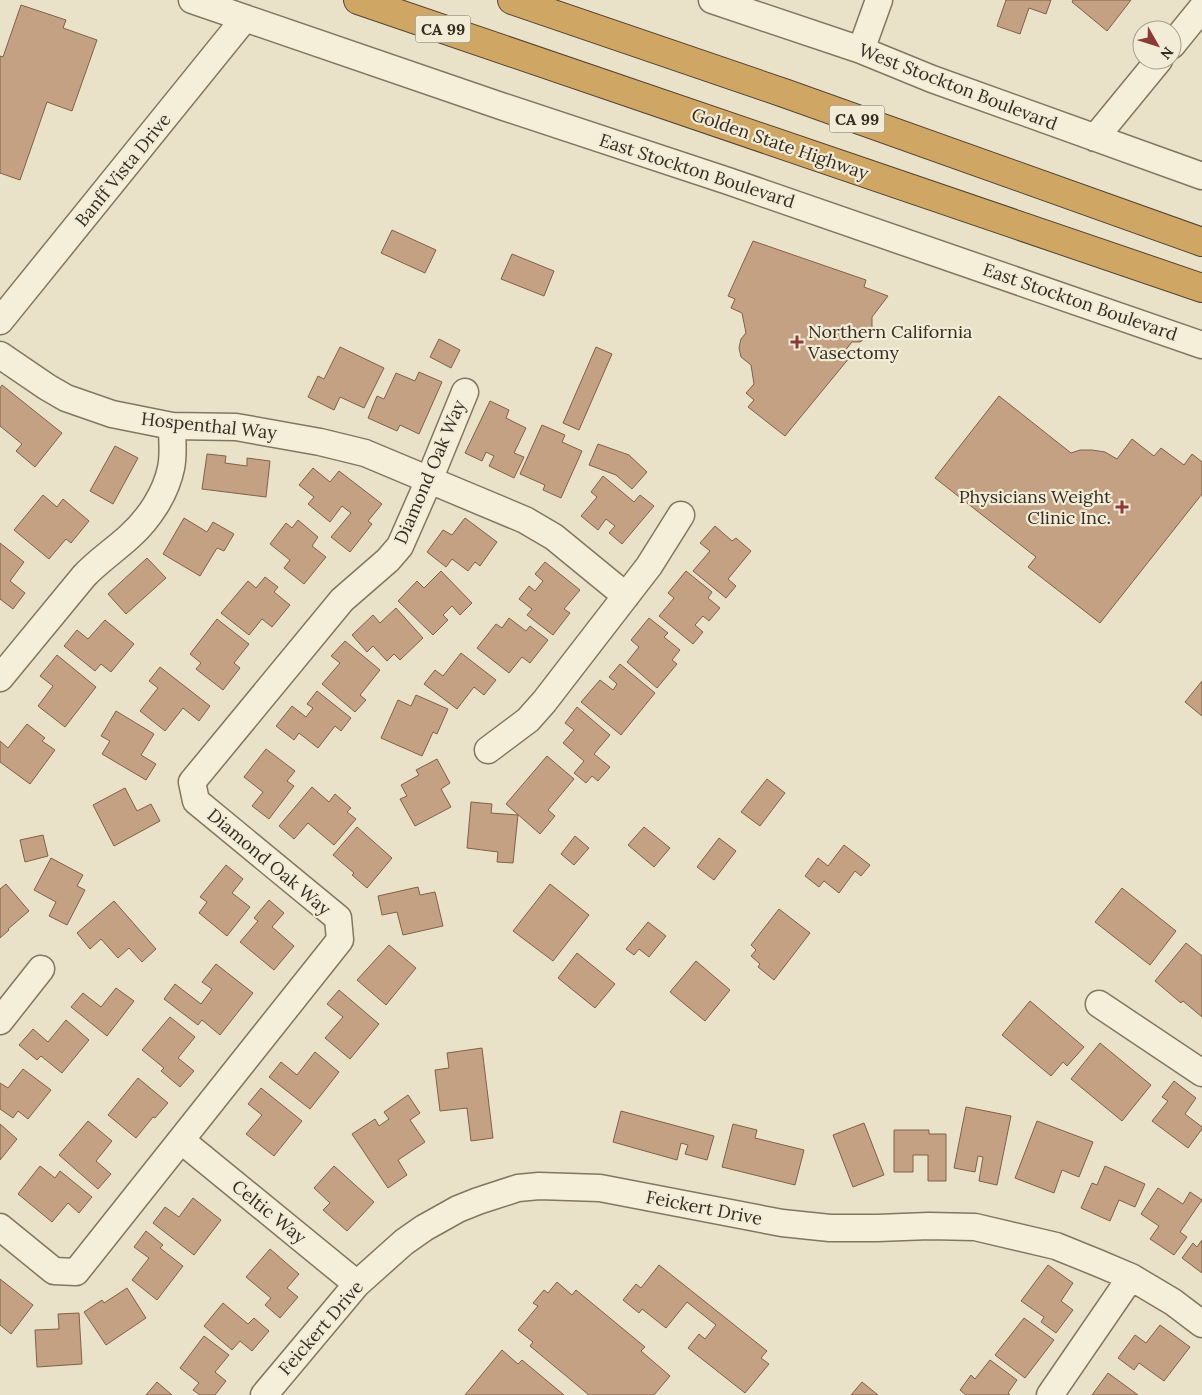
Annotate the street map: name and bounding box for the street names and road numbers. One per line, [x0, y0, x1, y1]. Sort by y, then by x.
road number: CA 99 [416, 15, 470, 42]
street label: West Stockton Boulevard [856, 38, 1061, 135]
street label: Golden State Highway [689, 102, 872, 185]
road number: CA 99 [830, 106, 884, 132]
street label: Banff Vista Drive [70, 108, 176, 231]
street label: East Stockton Boulevard [596, 128, 798, 213]
street label: East Stockton Boulevard [980, 257, 1181, 346]
street label: Diamond Oak Way [389, 396, 471, 547]
street label: Hospenthal Way [140, 407, 279, 444]
street label: Diamond Oak Way [203, 803, 336, 920]
street label: Celtic Way [227, 1175, 312, 1249]
street label: Feickert Drive [644, 1185, 764, 1230]
street label: Feickert Drive [273, 1275, 368, 1380]

